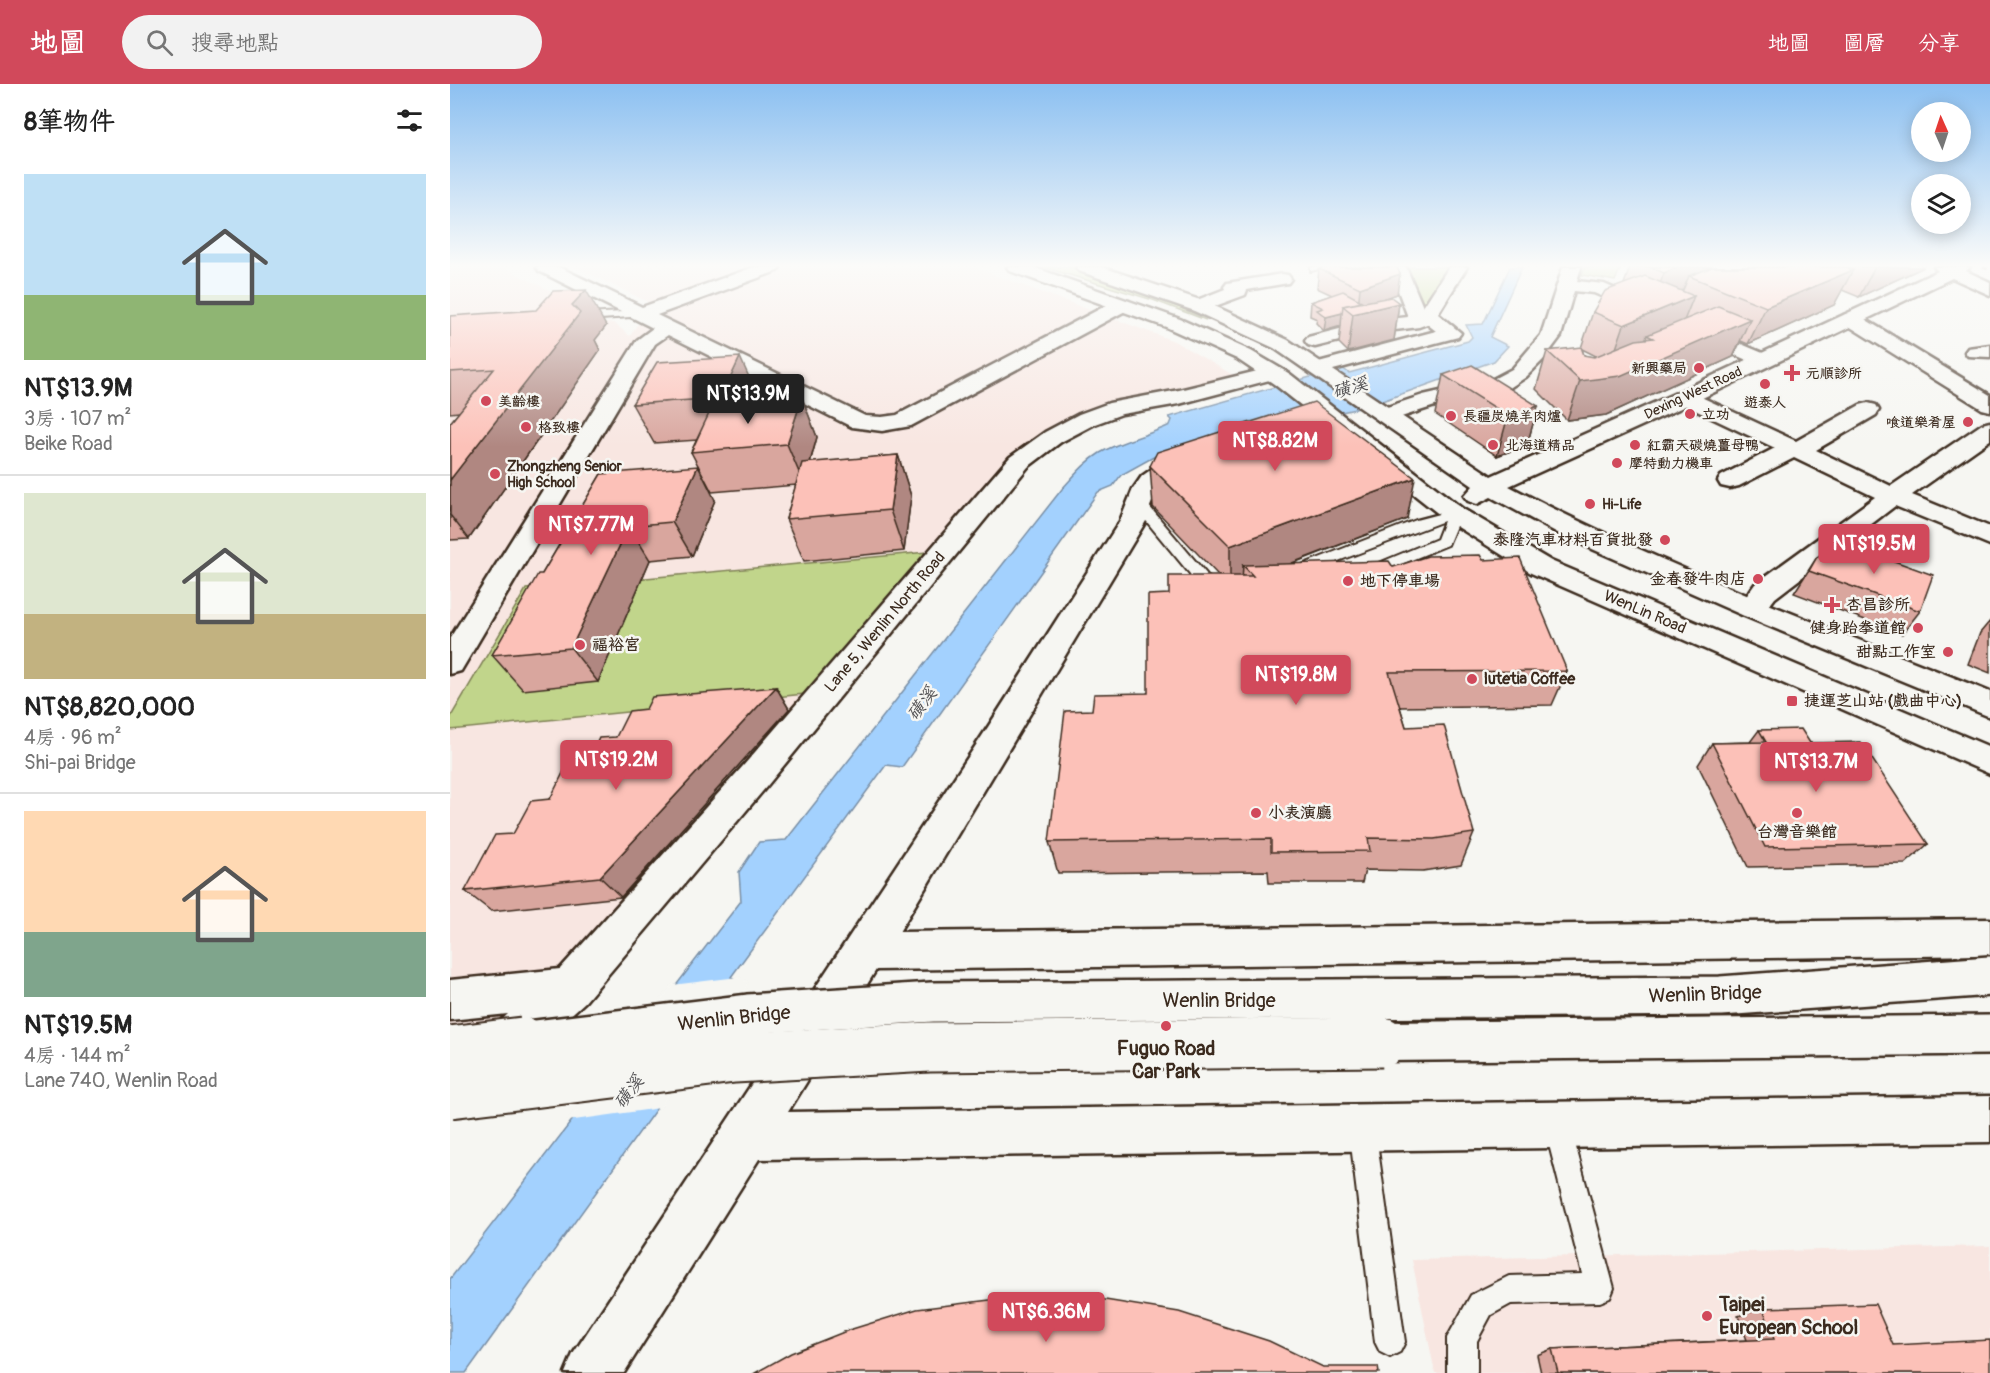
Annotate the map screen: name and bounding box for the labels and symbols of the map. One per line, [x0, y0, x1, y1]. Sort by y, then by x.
north arrow [1911, 102, 1971, 162]
place label: 新興藥局 [1631, 360, 1687, 377]
marker: 新興藥局 [1692, 361, 1706, 375]
street label: Dexing West Road [1641, 363, 1745, 423]
marker: 元順診所 [1783, 364, 1801, 382]
place label: 元順診所 [1806, 365, 1862, 382]
water label: 磺溪 [1330, 372, 1371, 404]
pin: NT$13.9M [686, 374, 810, 425]
marker: 遊泰人 [1758, 377, 1772, 391]
place label: 美齡樓 [498, 393, 540, 410]
marker: 美齡樓 [479, 394, 493, 408]
place label: 遊泰人 [1744, 394, 1786, 411]
place label: 立功 [1702, 406, 1730, 423]
marker: 立功 [1683, 407, 1697, 421]
place label: 長疆炭燒羊肉爐 [1463, 408, 1562, 425]
marker: 長疆炭燒羊肉爐 [1444, 409, 1458, 423]
place label: 喰道樂肴屋 [1886, 414, 1956, 431]
marker: 喰道樂肴屋 [1961, 415, 1975, 429]
place label: 格致樓 [538, 419, 580, 436]
marker: 格致樓 [519, 420, 533, 434]
pin: NT$8.82M [1213, 421, 1337, 472]
place label: 北海道精品 [1505, 437, 1575, 454]
place label: 紅霸天碳燒薑母鴨 [1647, 437, 1759, 454]
marker: 北海道精品 [1486, 438, 1500, 452]
marker: 紅霸天碳燒薑母鴨 [1628, 438, 1642, 452]
place label: 摩特動力機車 [1629, 455, 1713, 472]
marker: 摩特動力機車 [1610, 456, 1624, 470]
place label: Zhongzheng Senior High School [507, 458, 623, 491]
marker: Zhongzheng Senior High School [488, 467, 502, 481]
place label: Hi-Life [1602, 496, 1643, 513]
marker: Hi-Life [1583, 497, 1597, 511]
pin: NT$7.77M [529, 505, 653, 556]
pin: NT$19.5M [1812, 524, 1936, 575]
place label: 泰隆汽車材料百貨批發 [1493, 530, 1653, 550]
marker: 泰隆汽車材料百貨批發 [1658, 533, 1672, 547]
street label: Lane 5, Wenlin North Road [820, 548, 950, 696]
place label: 金春發牛肉店 [1650, 569, 1746, 589]
place label: 地下停車場 [1360, 571, 1440, 591]
marker: 金春發牛肉店 [1751, 572, 1765, 586]
marker: 地下停車場 [1341, 574, 1355, 588]
street label: WenLin Road [1601, 586, 1689, 638]
place label: 杏昌診所 [1846, 595, 1910, 615]
marker: 杏昌診所 [1823, 596, 1841, 614]
place label: 健身跆拳道館 [1810, 618, 1906, 638]
marker: 健身跆拳道館 [1911, 621, 1925, 635]
place label: 福裕宮 [592, 635, 640, 655]
marker: 福裕宮 [573, 638, 587, 652]
place label: 甜點工作室 [1856, 642, 1936, 662]
marker: 甜點工作室 [1941, 645, 1955, 659]
pin: NT$19.8M [1234, 655, 1358, 706]
place label: lutetia Coffee [1484, 669, 1576, 689]
marker: lutetia Coffee [1465, 672, 1479, 686]
water label: 磺溪 [902, 682, 943, 725]
place label: 捷運芝山站 (戲曲中心) [1804, 691, 1962, 711]
marker: 捷運芝山站 (戲曲中心) [1785, 694, 1799, 708]
pin: NT$19.2M [554, 740, 678, 791]
pin: NT$13.7M [1754, 742, 1878, 793]
place label: 小表演廳 [1268, 803, 1332, 823]
marker: 小表演廳 [1249, 806, 1263, 820]
marker: 台灣音樂館 [1790, 806, 1804, 820]
place label: 台灣音樂館 [1757, 822, 1837, 842]
street label: Wenlin Bridge [1648, 980, 1762, 1008]
street label: Wenlin Bridge [1162, 988, 1276, 1013]
street label: Wenlin Bridge [676, 1000, 792, 1036]
marker: Fuguo Road Car Park [1159, 1019, 1173, 1033]
place label: Fuguo Road Car Park [1117, 1036, 1215, 1084]
water label: 磺溪 [609, 1070, 650, 1113]
pin: NT$6.36M [984, 1292, 1108, 1343]
place label: Taipei European School [1718, 1292, 1858, 1340]
marker: Taipei European School [1700, 1309, 1714, 1323]

